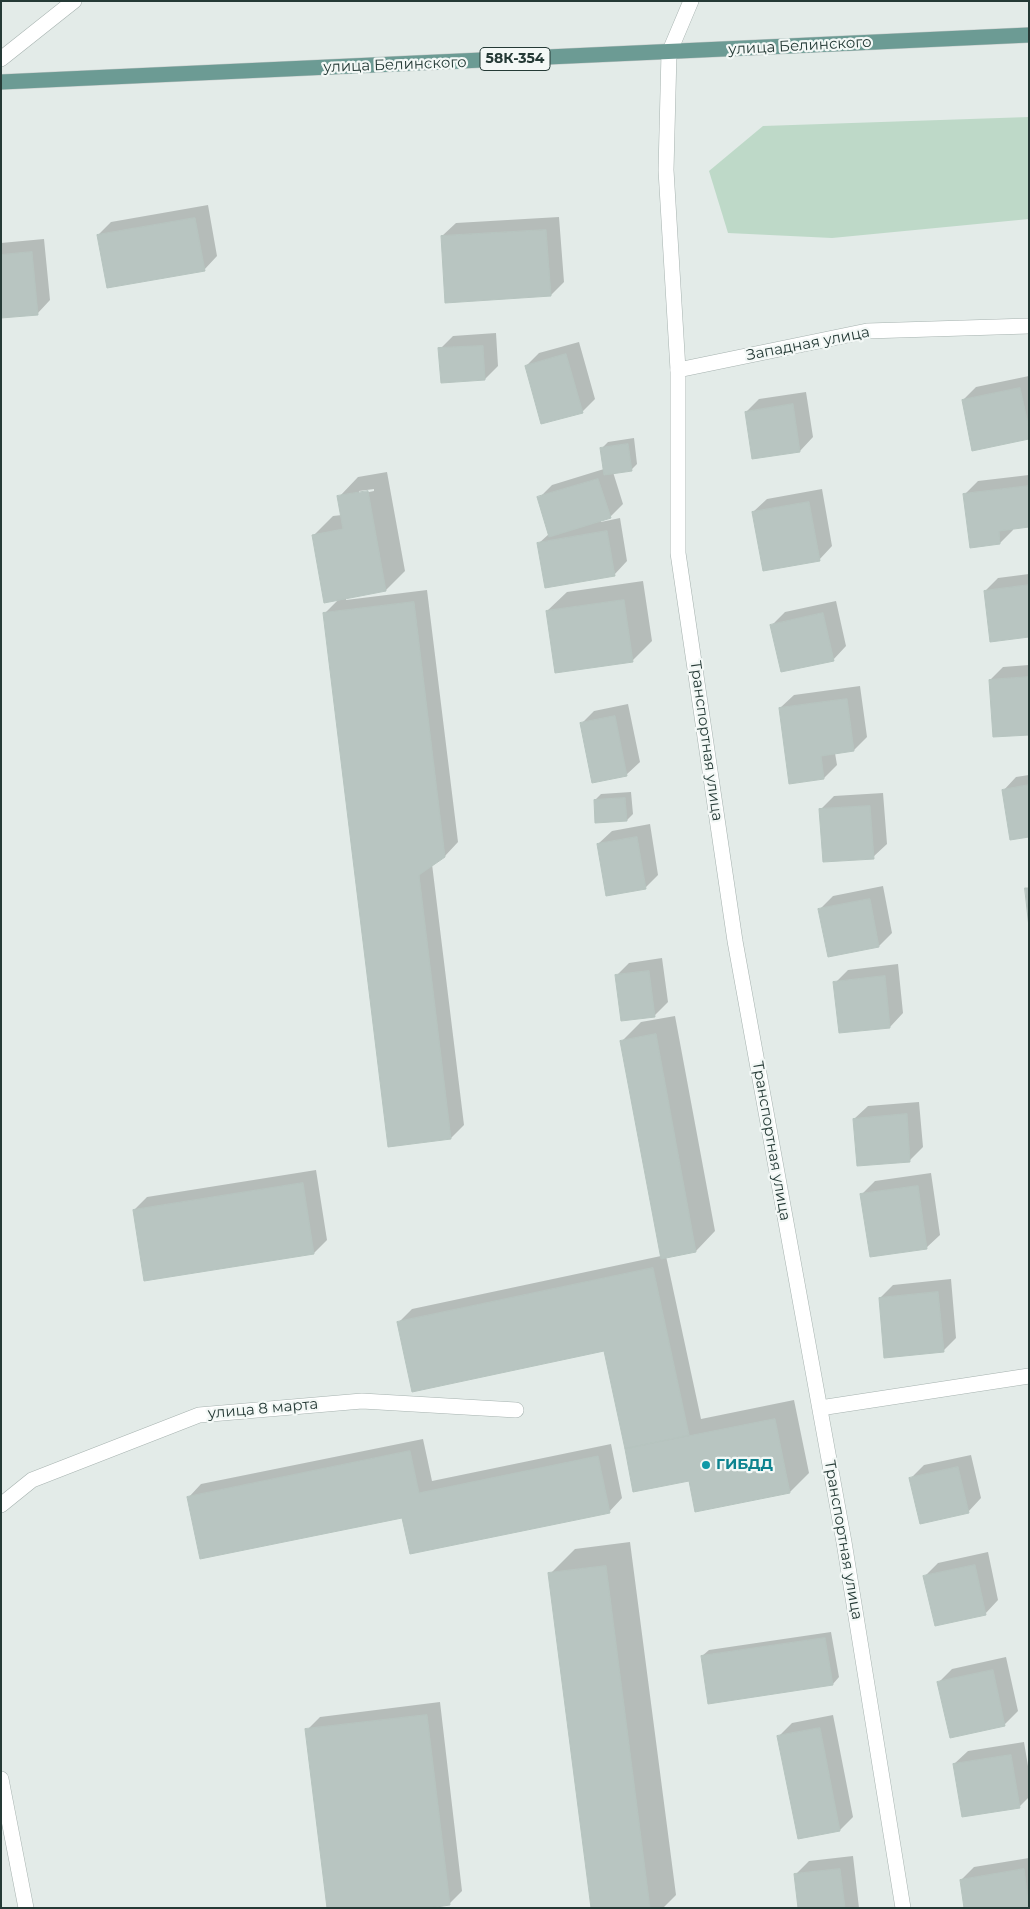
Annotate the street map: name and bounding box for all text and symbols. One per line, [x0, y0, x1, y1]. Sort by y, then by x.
street label: улица Белинского [728, 33, 872, 59]
road number: 58К-354 [480, 48, 550, 70]
street label: улица Белинского [323, 54, 467, 76]
street label: Западная улица [745, 323, 871, 365]
street label: Транспортная улица [686, 660, 726, 822]
street label: Транспортная улица [748, 1060, 794, 1222]
street label: улица 8 марта [207, 1395, 319, 1423]
place label: ГИБДД [716, 1456, 773, 1474]
marker: ГИБДД [700, 1459, 712, 1471]
street label: Транспортная улица [820, 1459, 866, 1621]

